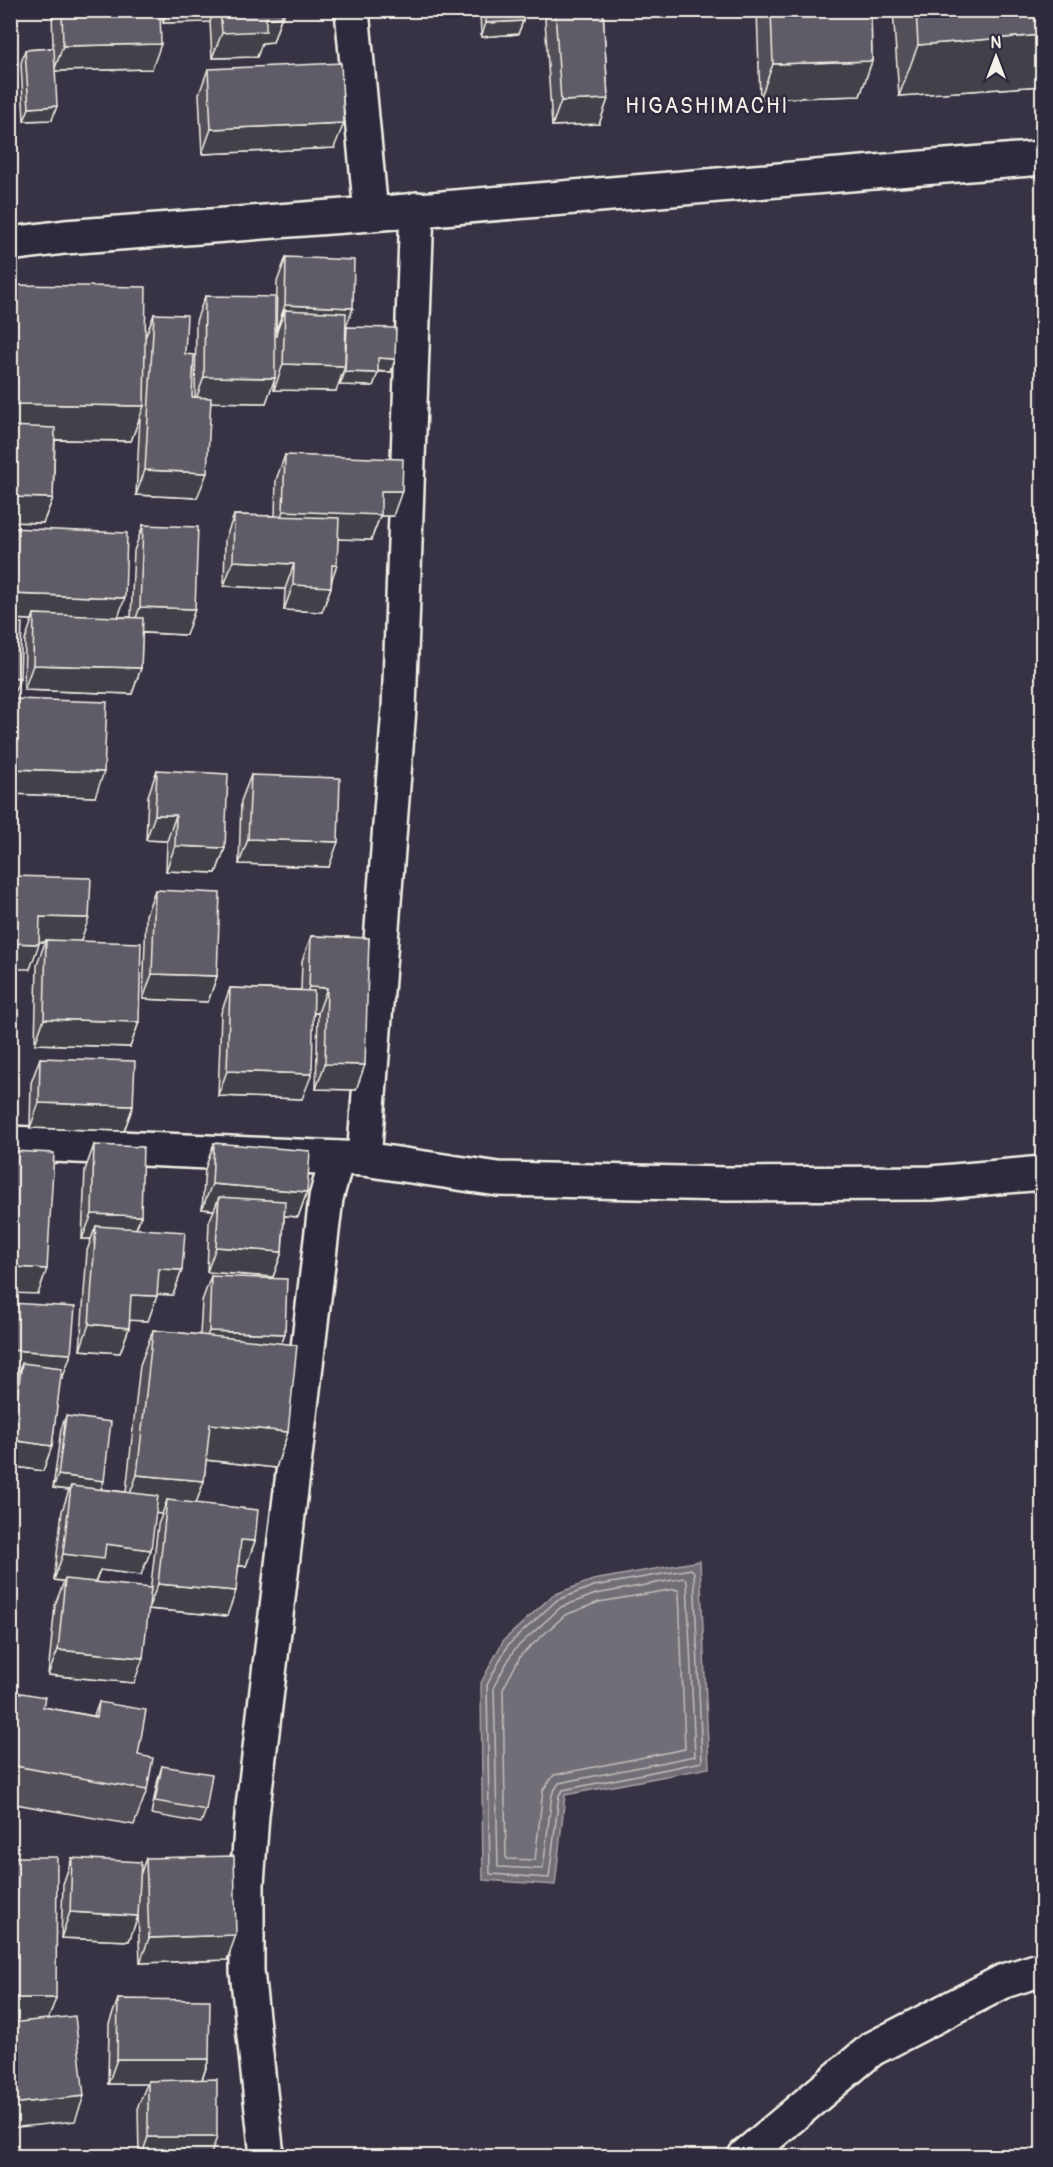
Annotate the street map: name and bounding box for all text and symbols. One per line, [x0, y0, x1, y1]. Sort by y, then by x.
north arrow [966, 27, 1026, 87]
text: N [991, 33, 1002, 53]
district label: HIGASHIMACHI [625, 92, 789, 120]

